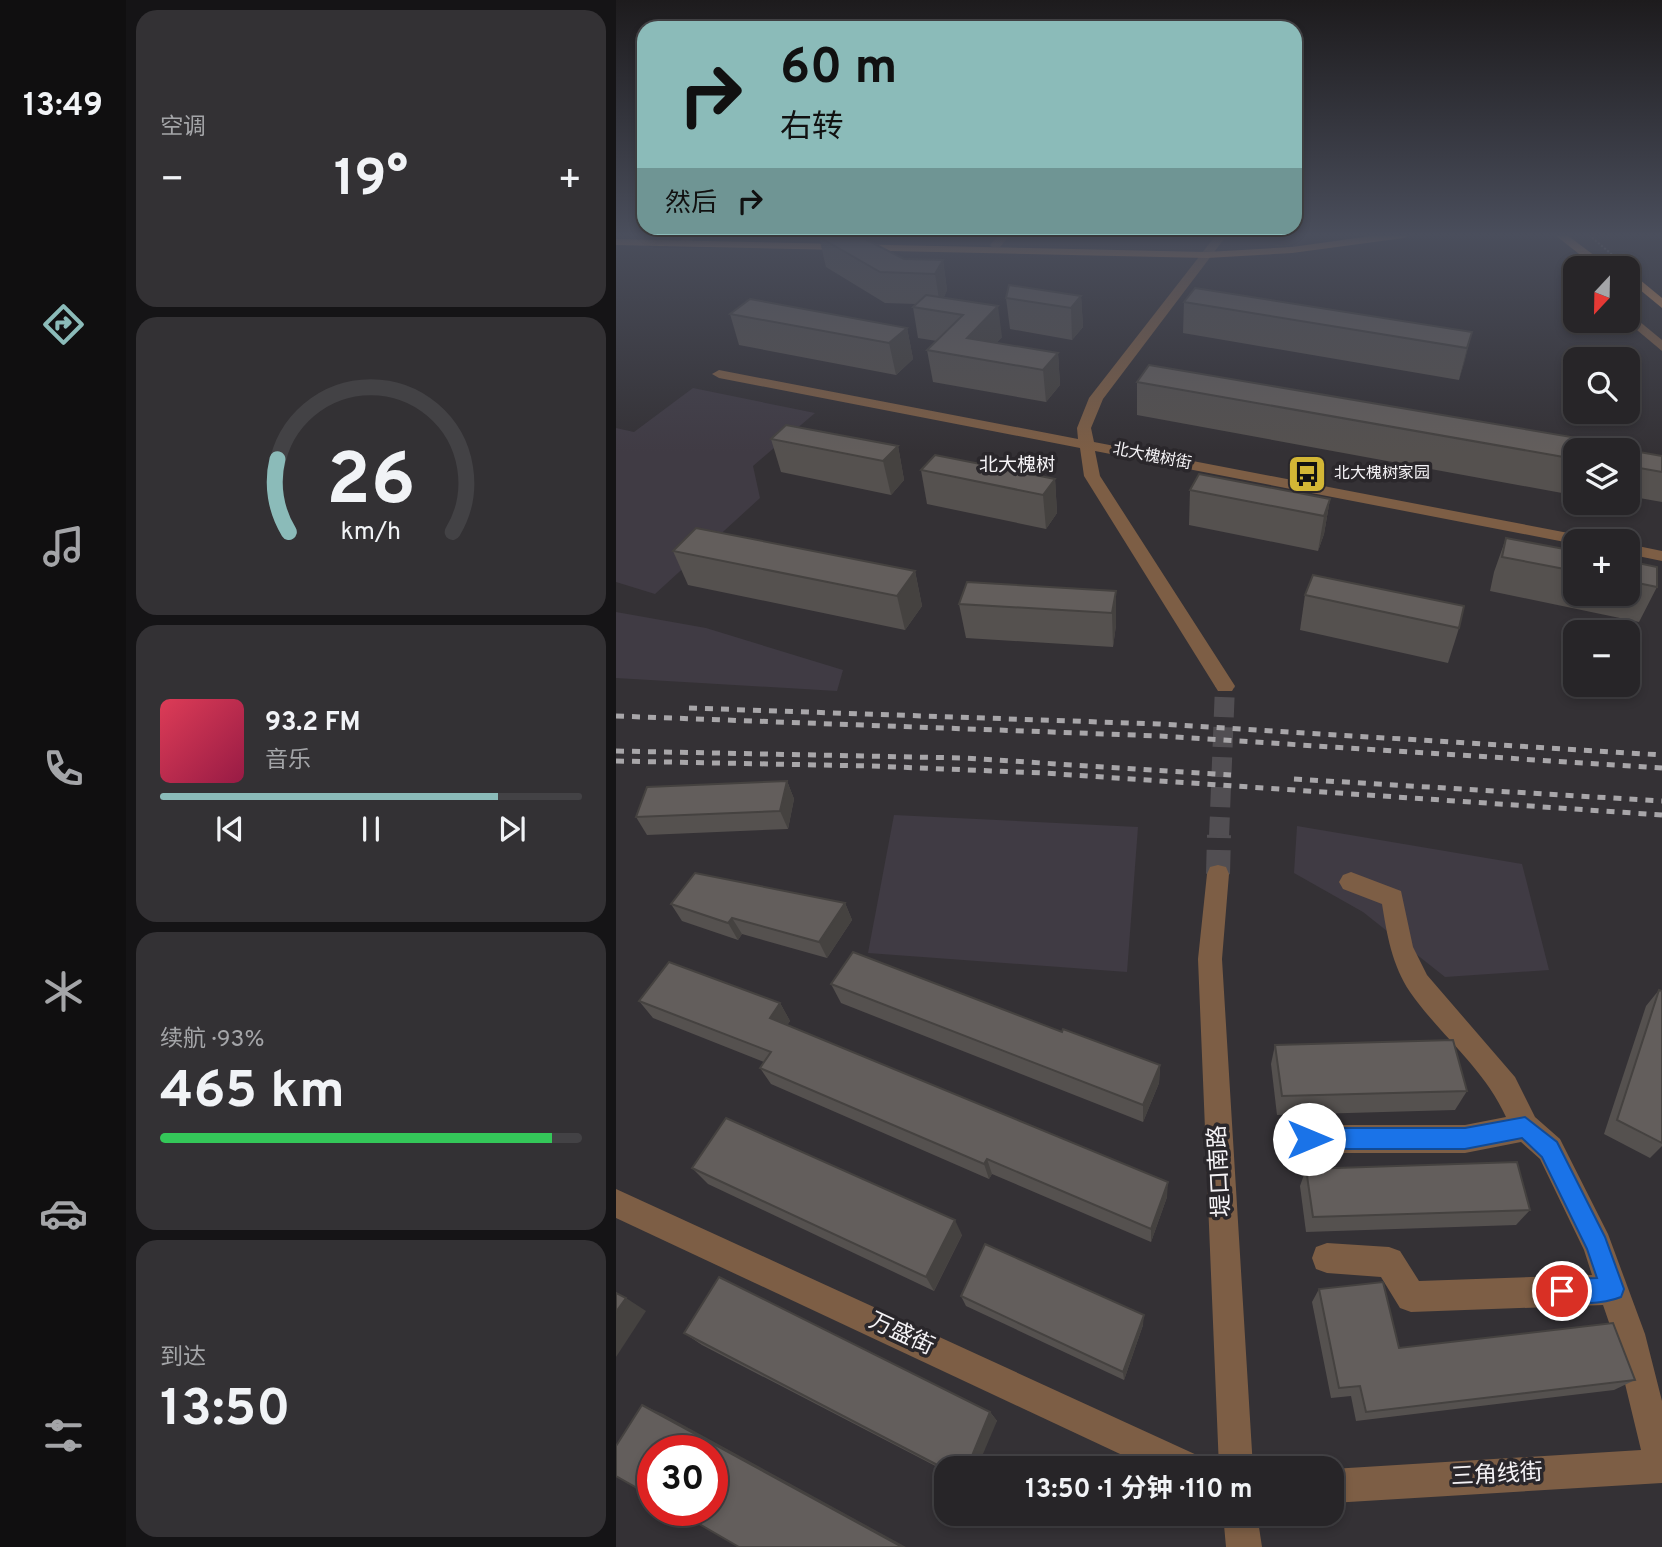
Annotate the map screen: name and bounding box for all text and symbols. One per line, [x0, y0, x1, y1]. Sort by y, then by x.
text: 60 m [780, 39, 898, 101]
icon: right [665, 49, 756, 140]
text: 13:49 [23, 87, 103, 127]
text: 右转 [780, 109, 844, 149]
text: 空调 [160, 114, 206, 143]
text: 19° [334, 148, 408, 214]
text: − [160, 157, 185, 206]
text: + [557, 157, 582, 206]
icon: right [731, 182, 769, 220]
text: 然后 [665, 188, 717, 221]
north arrow [1563, 256, 1640, 332]
map controls [1563, 256, 1640, 697]
icon: directions [39, 300, 88, 349]
button: search [1563, 347, 1640, 424]
button: layers [1563, 438, 1640, 515]
text: 26 [326, 439, 416, 531]
street label: 北大槐树街 [1111, 440, 1193, 474]
bus stop icon: 北大槐树家园 [1286, 453, 1328, 495]
district label: 北大槐树 [979, 454, 1055, 478]
place label: 北大槐树家园 [1334, 464, 1430, 484]
text: km/h [341, 517, 401, 549]
icon: music [39, 522, 88, 571]
button: + [1563, 529, 1640, 606]
button: − [1563, 620, 1640, 697]
text: 93.2 FM [265, 707, 361, 740]
icon: phone [39, 744, 88, 793]
text: 音乐 [265, 747, 311, 776]
icon: previous [211, 810, 249, 848]
icon: pause [352, 810, 390, 848]
icon: next [493, 810, 531, 848]
icon: climate [39, 967, 88, 1016]
text: 续航 · 93% [160, 1026, 264, 1055]
text: 465 km [160, 1060, 345, 1126]
position arrow [1272, 1102, 1346, 1176]
street label: 堤口南路 [1204, 1124, 1238, 1218]
icon: car [39, 1189, 88, 1238]
pin [1532, 1261, 1592, 1321]
icon: arrive [1543, 1272, 1581, 1310]
street label: 万盛街 [864, 1307, 938, 1363]
text: 到达 [160, 1344, 206, 1373]
text: 13:50 [160, 1378, 290, 1444]
icon: filters [39, 1411, 88, 1460]
speed limit sign: 30 [637, 1435, 728, 1526]
street label: 三角线街 [1450, 1459, 1544, 1493]
text: 13:50 · 1 分钟 · 110 m [1025, 1474, 1253, 1507]

